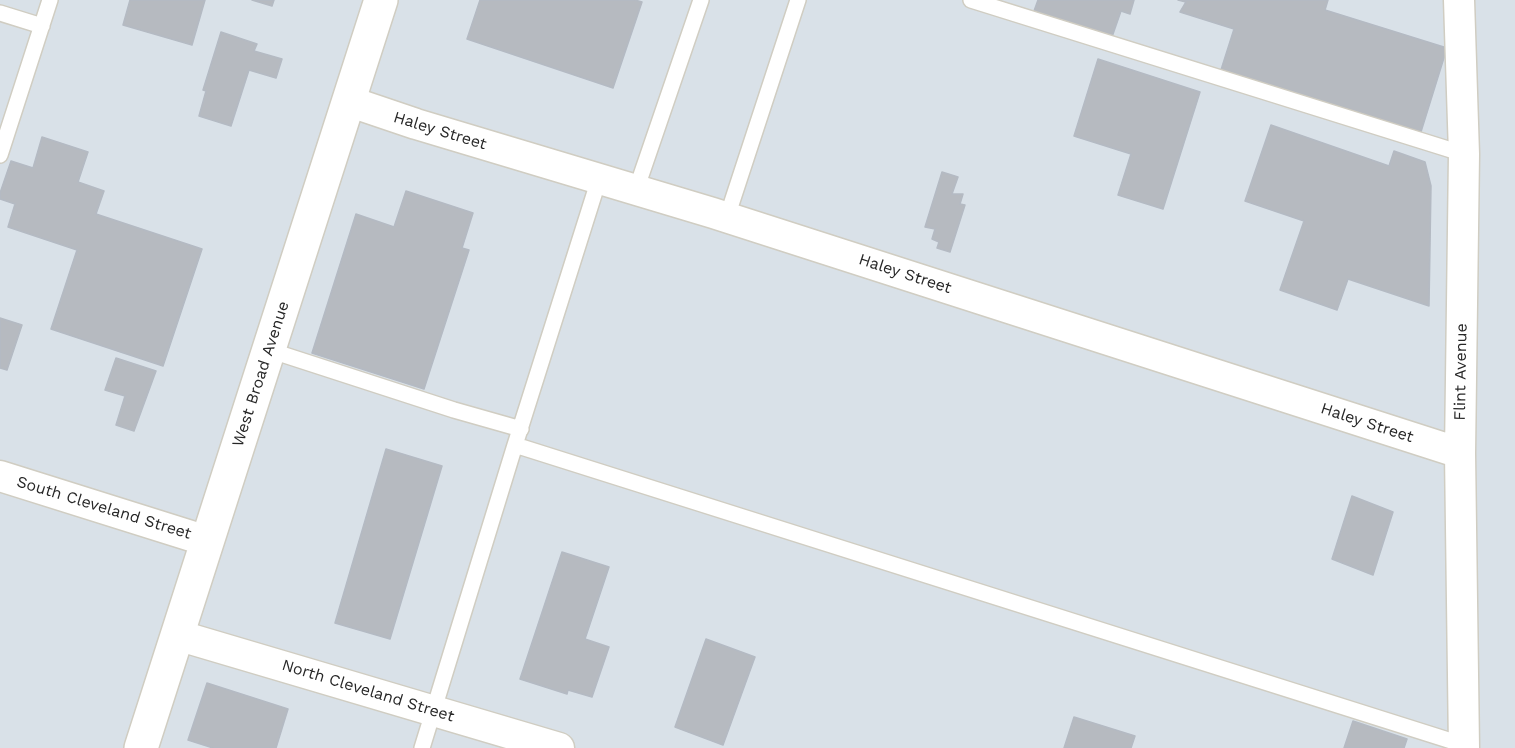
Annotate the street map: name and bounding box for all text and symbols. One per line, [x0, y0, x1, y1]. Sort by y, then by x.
street label: Haley Street [391, 108, 489, 154]
street label: Haley Street [856, 250, 954, 298]
street label: West Broad Avenue [228, 299, 294, 449]
street label: Flint Avenue [1451, 323, 1471, 421]
street label: Haley Street [1318, 399, 1416, 447]
street label: South Cleveland Street [14, 472, 194, 544]
street label: North Cleveland Street [279, 656, 457, 726]

